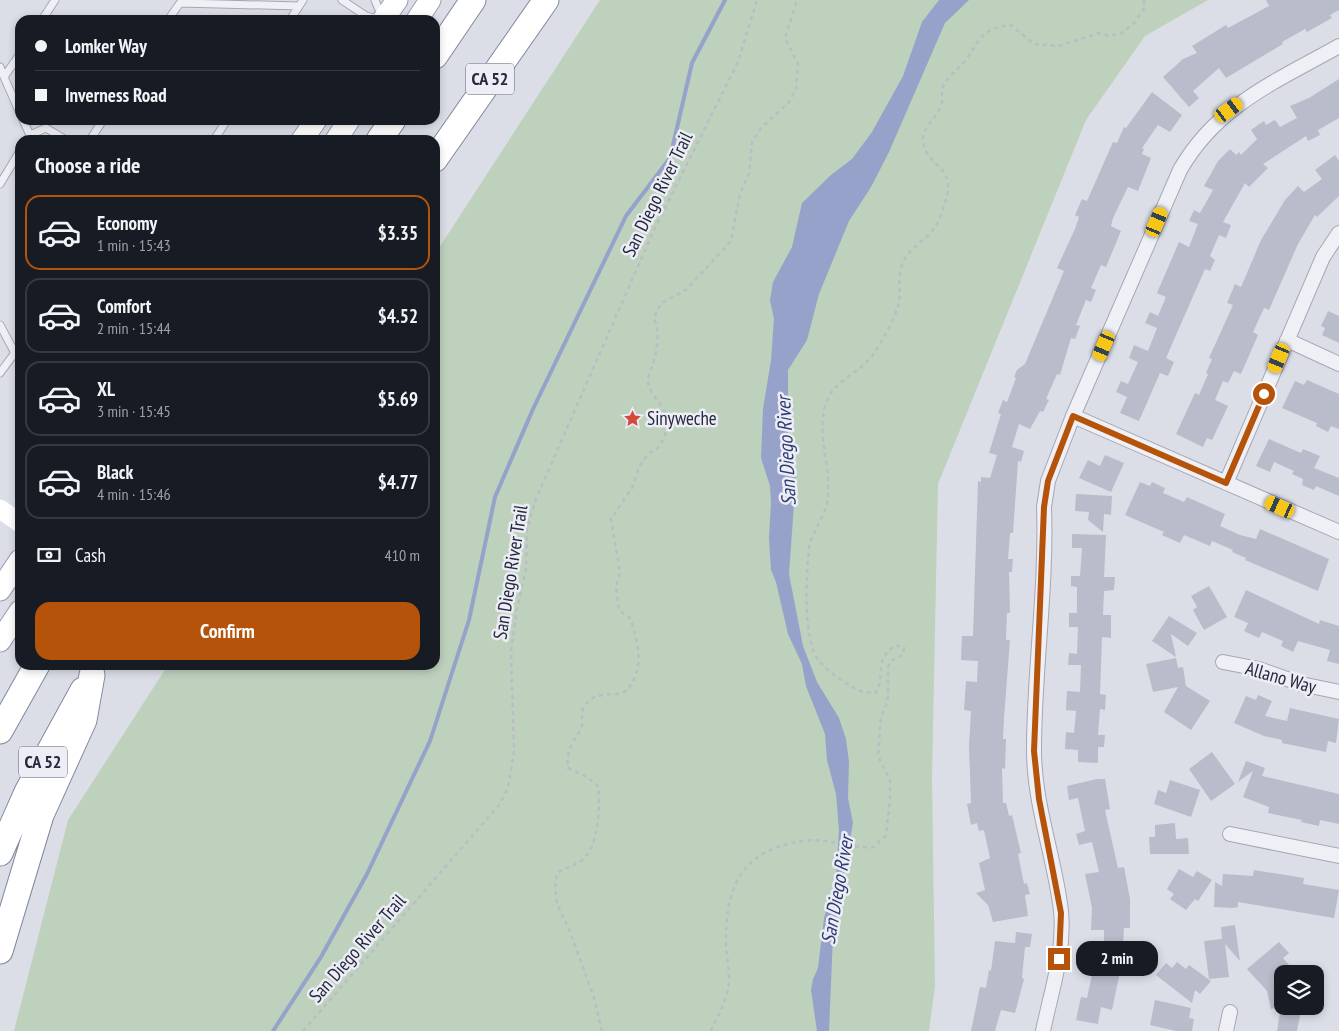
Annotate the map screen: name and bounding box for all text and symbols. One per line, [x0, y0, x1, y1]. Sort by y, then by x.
text: Lomker Way [65, 34, 147, 58]
road number: CA 52 [466, 64, 514, 95]
text: Inverness Road [65, 83, 167, 107]
car [1212, 95, 1245, 125]
street label: San Diego River Trail [616, 127, 698, 260]
text: Choose a ride [35, 151, 140, 179]
car [1144, 205, 1169, 239]
icon: car [37, 210, 82, 255]
text: Economy [97, 211, 157, 235]
text: $3.35 [378, 221, 418, 245]
text: 1 min · 15:43 [97, 235, 171, 255]
icon: car [37, 293, 82, 338]
text: Comfort [97, 294, 151, 318]
text: $4.52 [378, 304, 418, 328]
text: 2 min · 15:44 [97, 318, 171, 338]
car [1091, 329, 1116, 363]
car [1266, 341, 1291, 375]
icon: car [37, 376, 82, 421]
text: XL [97, 377, 115, 401]
route start [1253, 383, 1275, 405]
text: $5.69 [378, 387, 418, 411]
water label: San Diego River [770, 393, 802, 506]
text: 3 min · 15:45 [97, 401, 171, 421]
place label: Sinyweche [647, 406, 717, 430]
place icon: Sinyweche [623, 408, 643, 428]
icon: car [37, 459, 82, 504]
text: Black [97, 460, 133, 484]
text: $4.77 [378, 470, 418, 494]
text: 4 min · 15:46 [97, 484, 171, 504]
car [1263, 494, 1296, 520]
street label: San Diego River Trail [488, 503, 533, 641]
icon: cash [35, 541, 63, 569]
text: Cash [75, 543, 106, 567]
text: 410 m [385, 545, 420, 565]
button: Confirm [35, 602, 420, 660]
street label: Allano Way [1243, 655, 1320, 699]
road number: CA 52 [19, 746, 67, 778]
water label: San Diego River [815, 831, 860, 946]
street label: San Diego River Trail [303, 888, 411, 1007]
callout: 2 min [1076, 942, 1159, 976]
route end [1048, 948, 1070, 970]
text: 2 min [1101, 948, 1133, 968]
map controls [1274, 965, 1324, 1015]
button: layers [1274, 965, 1324, 1015]

